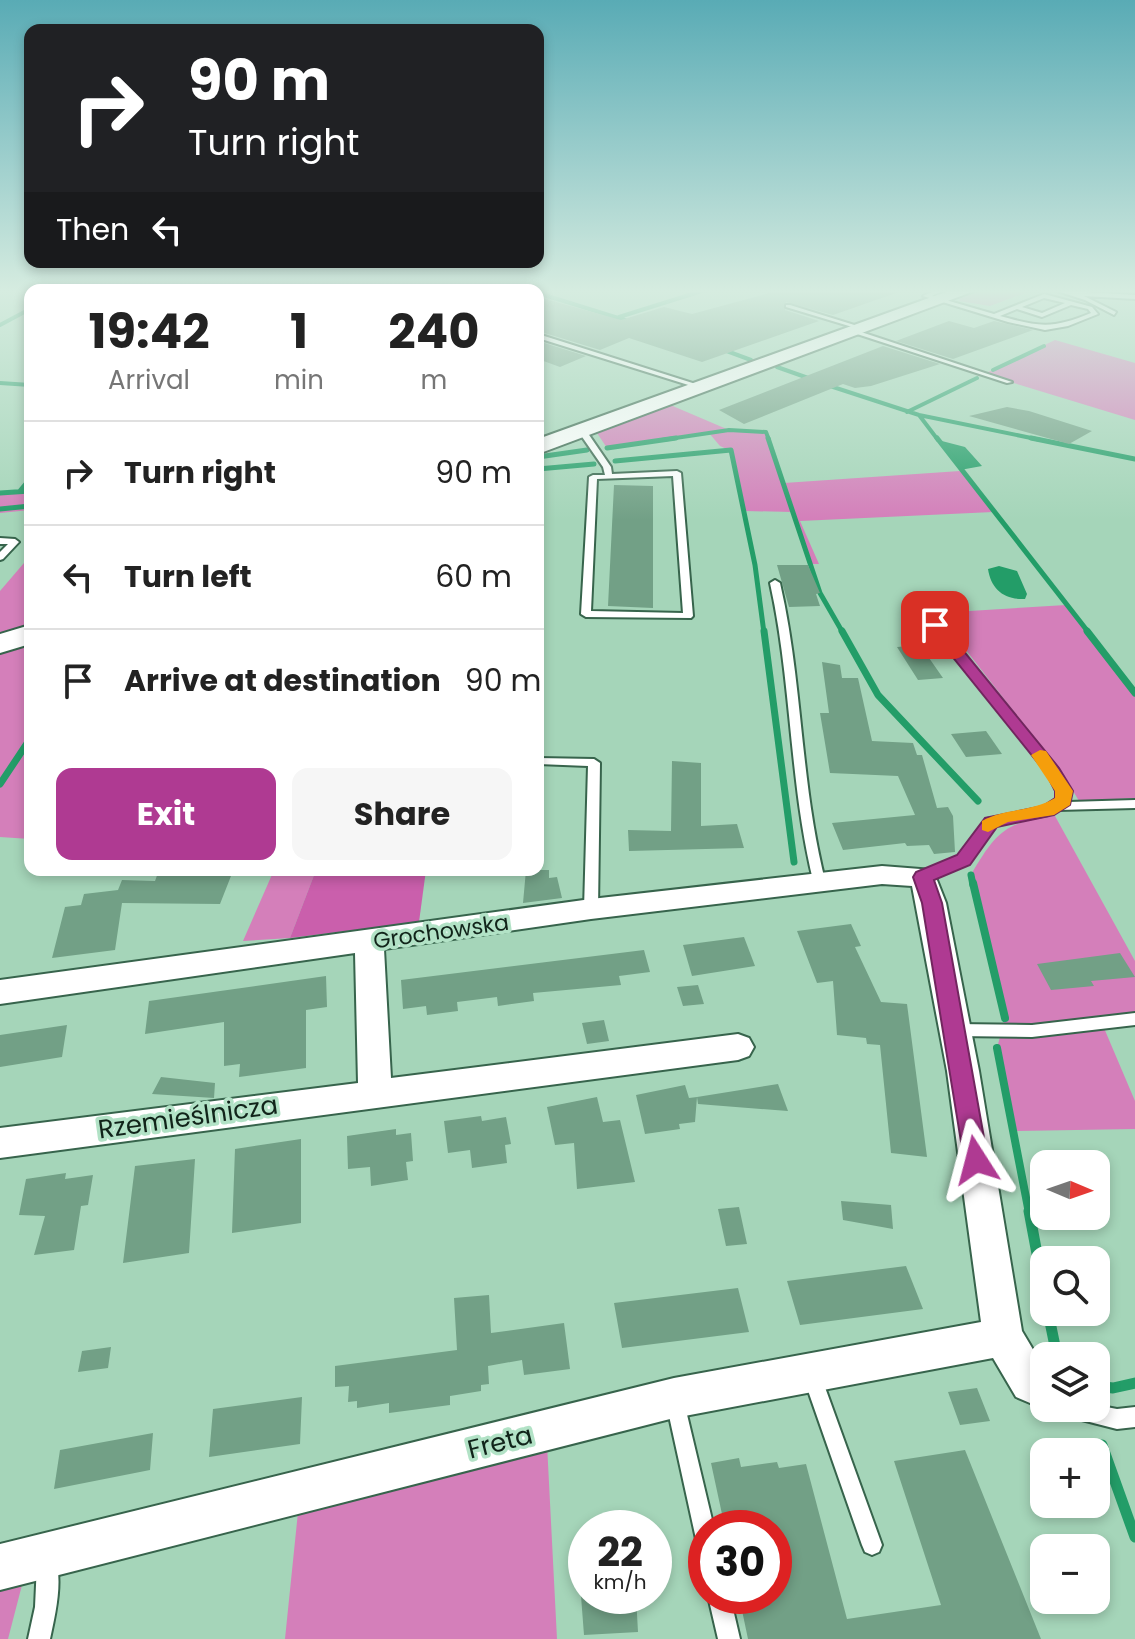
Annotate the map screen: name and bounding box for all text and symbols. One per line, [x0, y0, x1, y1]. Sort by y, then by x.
text: 90 m [188, 41, 330, 120]
icon: right [56, 56, 160, 160]
text: Turn right [188, 117, 359, 168]
text: Then [56, 208, 129, 251]
icon: left [145, 208, 189, 252]
text: 19:42 [88, 298, 210, 365]
text: 1 [290, 298, 308, 365]
text: 240 [388, 298, 480, 365]
text: Arrival [108, 362, 190, 398]
text: min [274, 362, 324, 398]
text: m [421, 362, 447, 398]
icon: right [56, 451, 100, 495]
text: Turn right [124, 451, 276, 494]
text: 90 m [435, 451, 512, 494]
icon: left [56, 555, 100, 599]
text: Turn left [124, 555, 252, 598]
text: 60 m [435, 555, 512, 598]
pin [901, 591, 969, 659]
icon: arrive [913, 603, 957, 647]
icon: arrive [56, 659, 100, 703]
text: Arrive at destination [124, 659, 441, 702]
text: 90 m [465, 659, 541, 702]
button: Exit [56, 768, 276, 860]
button: Share [292, 768, 512, 860]
street label: Grochowska [371, 907, 511, 956]
street label: Rzemieślnicza [96, 1087, 280, 1147]
position arrow [934, 1118, 1018, 1202]
north arrow [1030, 1150, 1110, 1230]
map controls [1030, 1150, 1110, 1614]
button: search [1030, 1246, 1110, 1326]
button: layers [1030, 1342, 1110, 1422]
street label: Freta [464, 1417, 536, 1467]
button: + [1030, 1438, 1110, 1518]
speed limit sign: 30 [688, 1510, 792, 1614]
text: 22 [597, 1524, 643, 1580]
button: − [1030, 1534, 1110, 1614]
text: km/h [593, 1568, 647, 1596]

